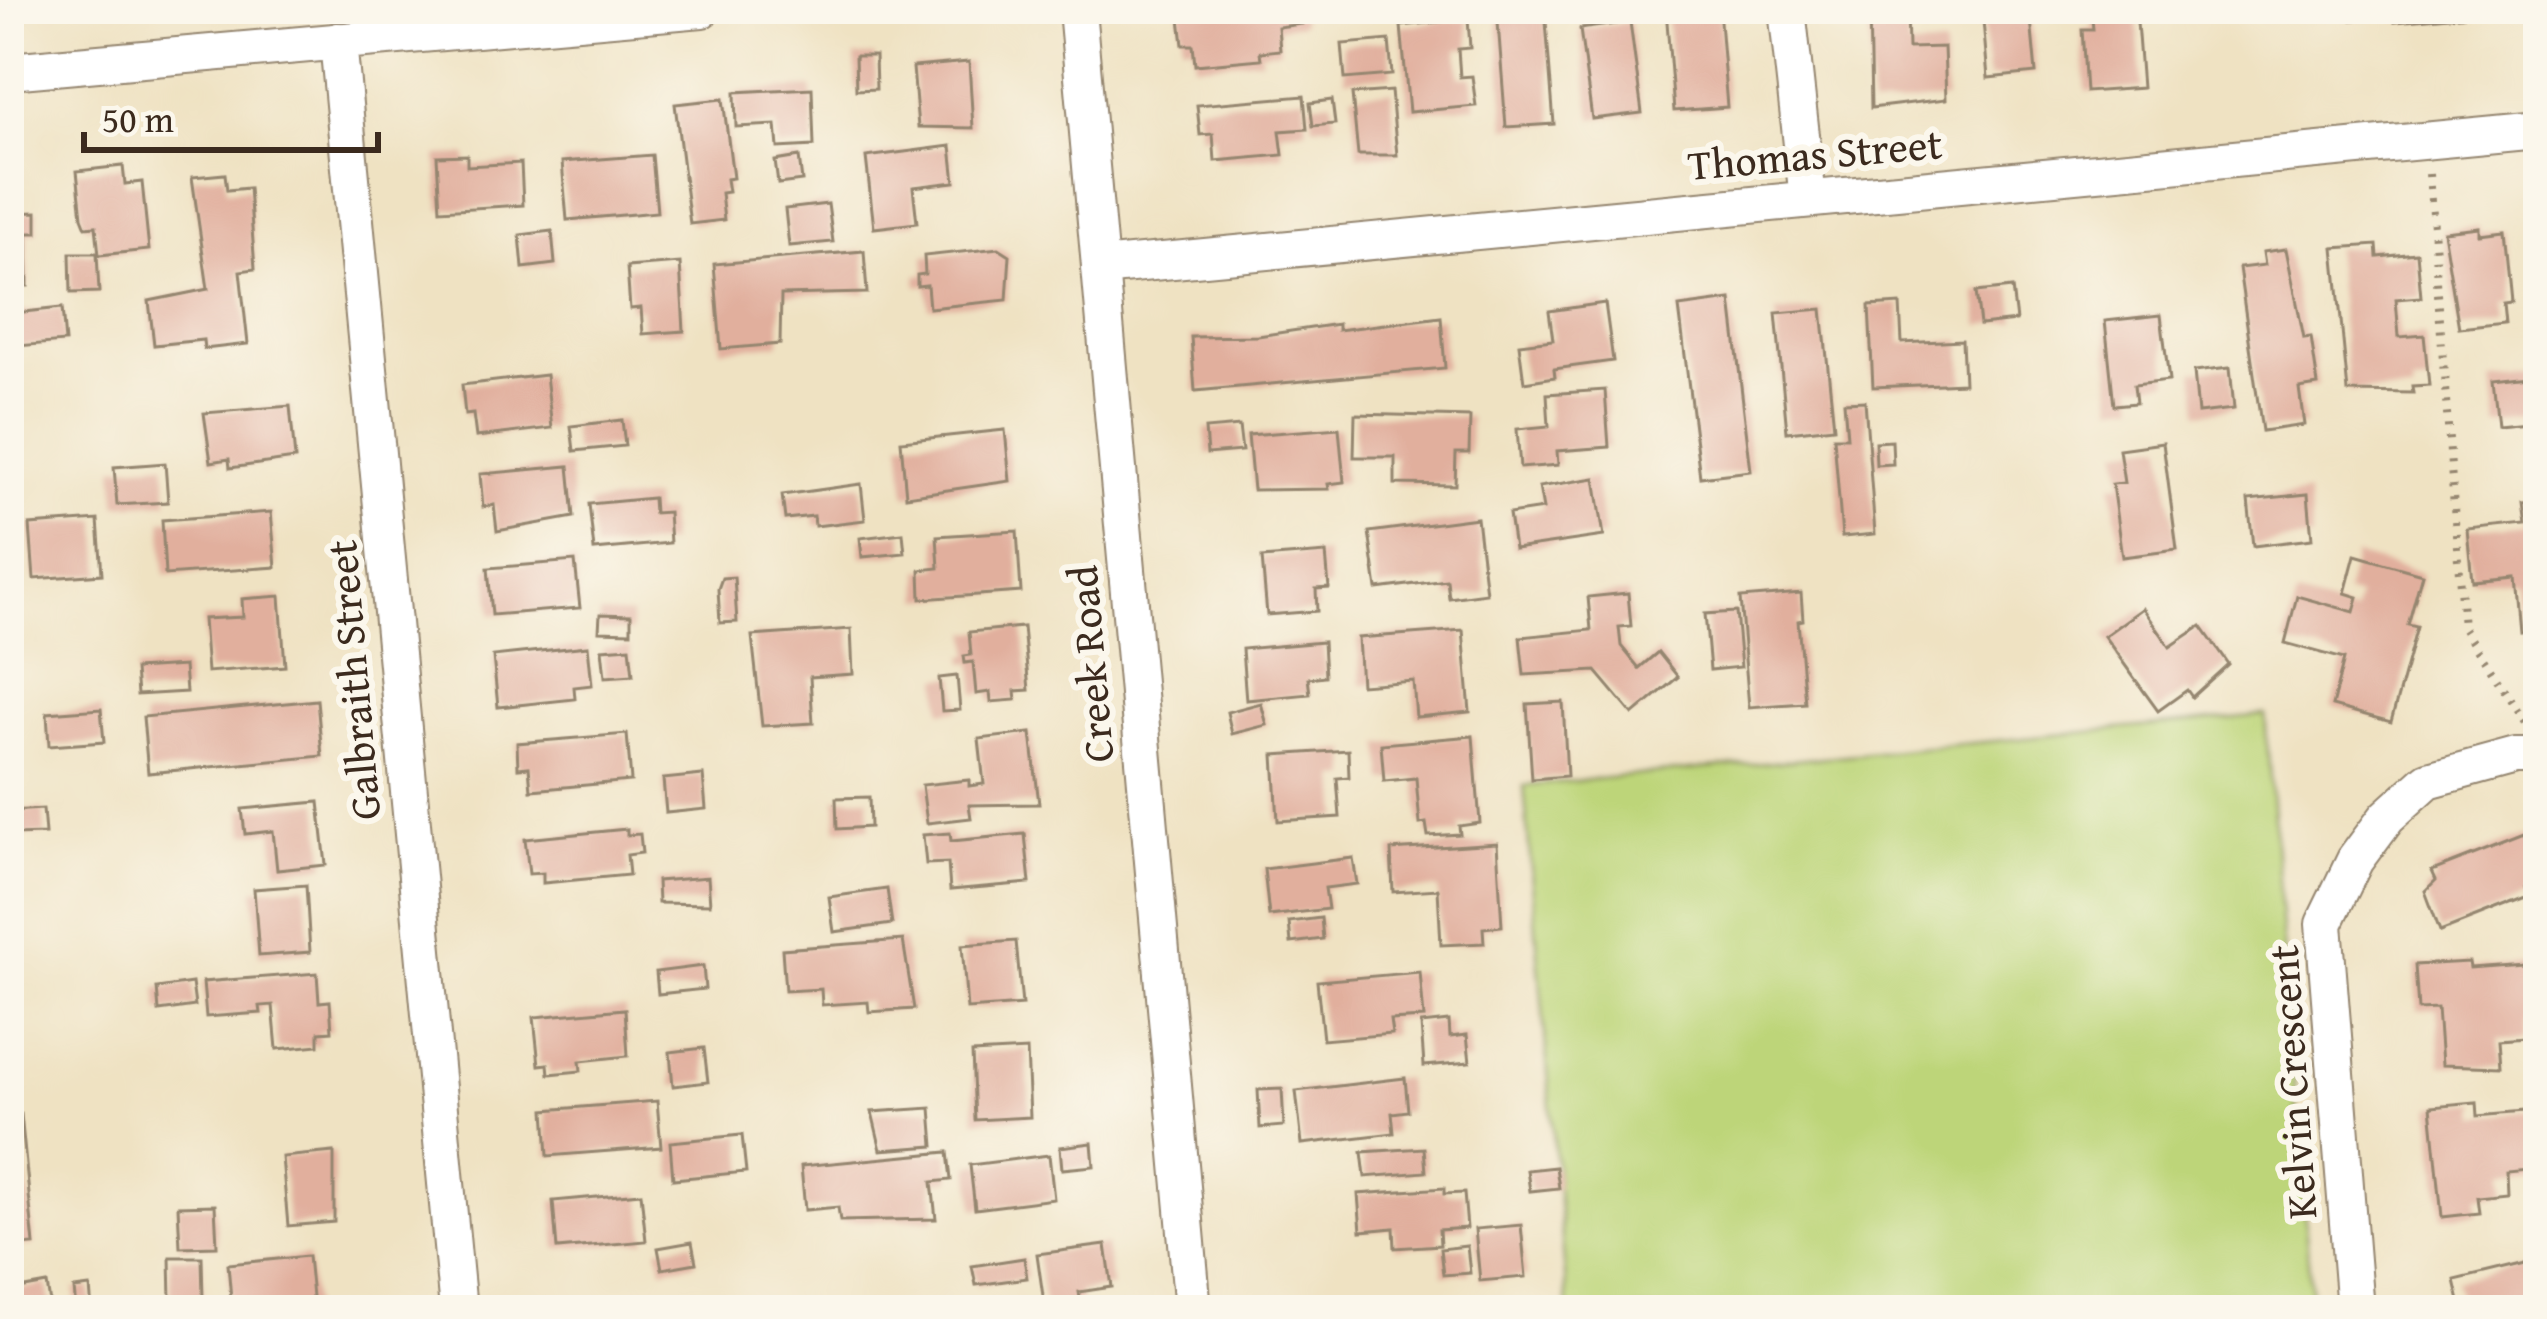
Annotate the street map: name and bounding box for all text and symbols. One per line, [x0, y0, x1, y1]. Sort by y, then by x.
scale bar [84, 78, 378, 152]
text: 50 m [102, 92, 174, 145]
street label: Thomas Street [1685, 112, 1945, 195]
street label: Galbraith Street [310, 537, 395, 822]
street label: Creek Road [1050, 562, 1128, 765]
street label: Kelvin Crescent [2251, 943, 2332, 1221]

